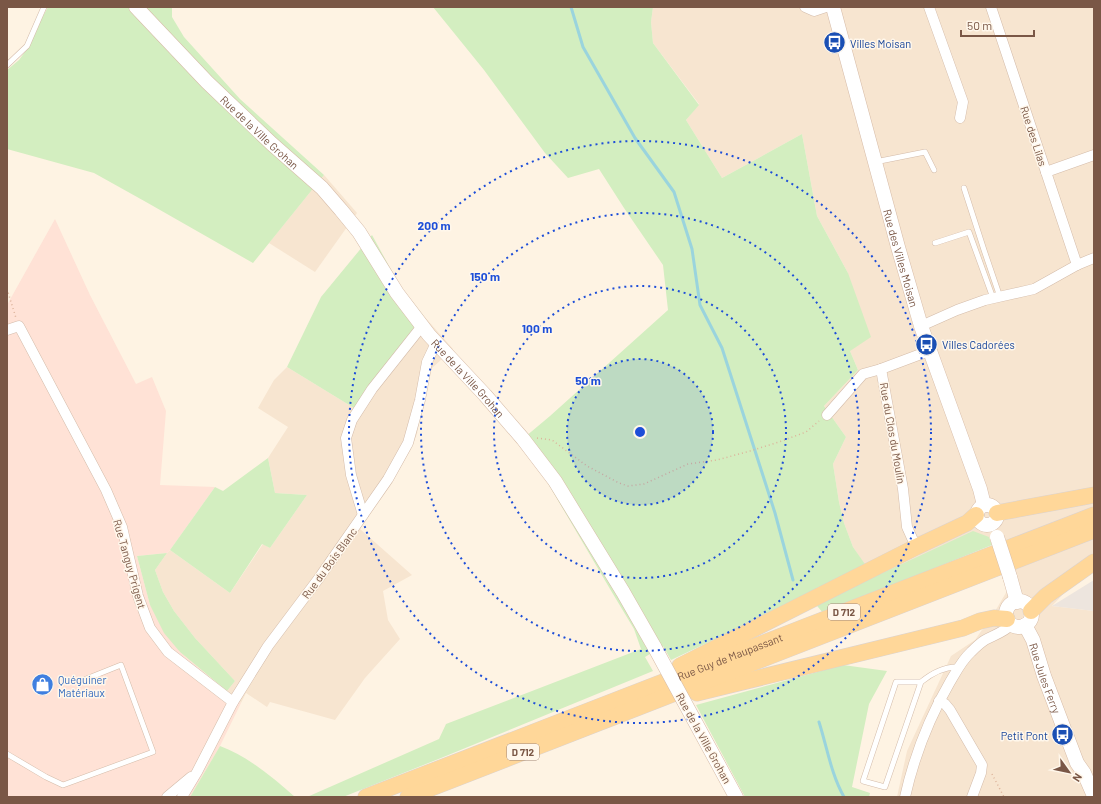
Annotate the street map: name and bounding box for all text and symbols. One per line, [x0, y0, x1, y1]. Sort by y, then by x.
scale bar [961, 12, 1034, 38]
text: 50 m [967, 18, 992, 32]
bus stop icon: Villes Moisan [821, 30, 847, 56]
place label: Villes Moisan [850, 37, 911, 50]
street label: Rue de la Ville Grohan [218, 92, 302, 171]
street label: Rue des Lilas [1018, 104, 1050, 168]
street label: Rue des Villes Moisan [881, 207, 922, 308]
text: 200 m [418, 218, 450, 232]
text: 150 m [470, 269, 500, 283]
text: 100 m [522, 321, 552, 335]
bus stop icon: Villes Cadorées [913, 331, 939, 357]
street label: Rue de la Ville Grohan [429, 336, 508, 420]
place label: Villes Cadorées [942, 338, 1015, 351]
text: 50 m [575, 373, 601, 387]
street label: Rue du Clos du Moulin [878, 381, 908, 485]
centre of rings [633, 425, 647, 439]
street label: Rue Tanguy Prigent [111, 518, 149, 610]
street label: Rue du Bois Blanc [299, 525, 359, 601]
road number: D 712 [828, 604, 860, 620]
street label: Rue Guy de Maupassant [675, 630, 784, 682]
street label: Rue Jules Ferry [1028, 641, 1064, 715]
shop icon: Quéguiner Matériaux [30, 672, 56, 698]
place label: Quéguiner Matériaux [58, 673, 106, 699]
street label: Rue de la Ville Grohan [674, 690, 734, 786]
bus stop icon: Petit Pont [1050, 722, 1076, 748]
place label: Petit Pont [1001, 729, 1048, 742]
road number: D 712 [507, 744, 539, 760]
north arrow [1049, 752, 1089, 792]
text: N [1070, 771, 1085, 784]

